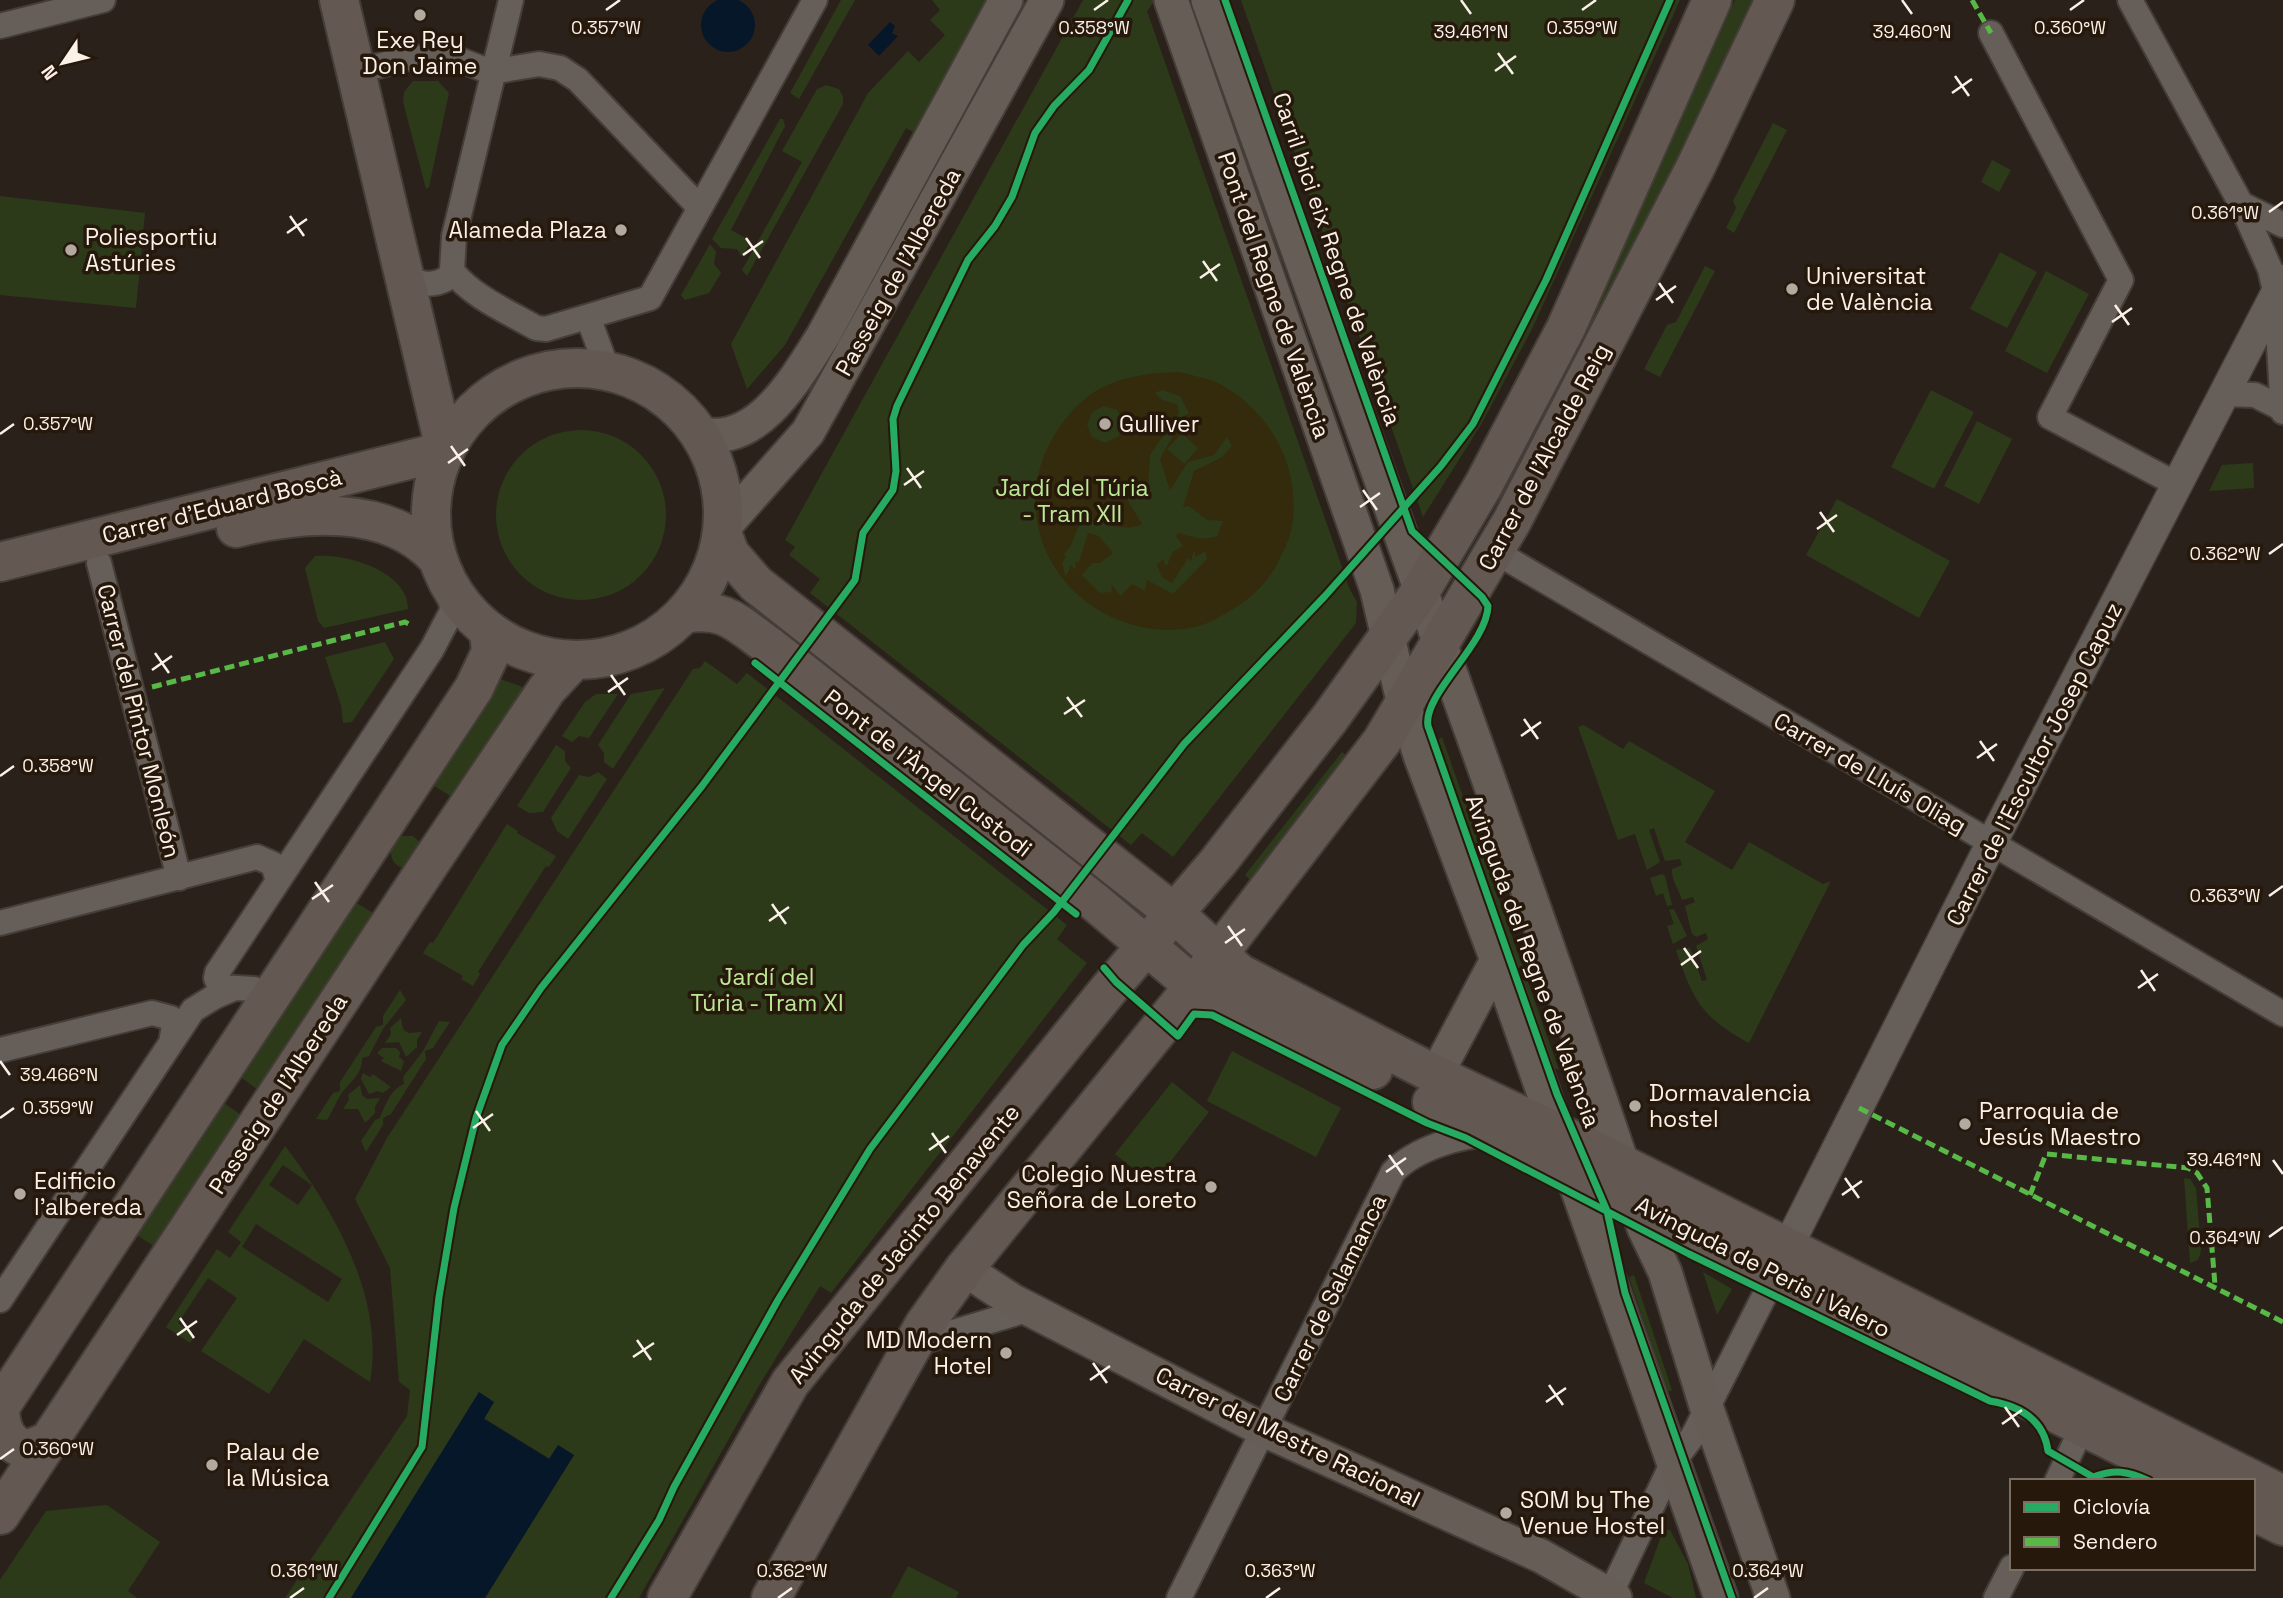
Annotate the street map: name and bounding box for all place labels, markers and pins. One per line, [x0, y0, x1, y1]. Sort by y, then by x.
marker: Exe Rey Don Jaime [412, 7, 428, 23]
place label: Exe Rey Don Jaime [363, 25, 477, 81]
place label: Alameda Plaza [448, 215, 607, 245]
place label: Poliesportiu Astúries [85, 222, 218, 278]
marker: Alameda Plaza [613, 222, 629, 238]
marker: Poliesportiu Astúries [63, 242, 79, 258]
place label: Universitat de València [1806, 261, 1933, 317]
marker: Universitat de València [1784, 281, 1800, 297]
place label: Gulliver [1119, 409, 1199, 439]
marker: Gulliver [1097, 416, 1113, 432]
place label: Dormavalencia hostel [1649, 1078, 1811, 1134]
place label: Parroquia de Jesús Maestro [1979, 1096, 2141, 1152]
marker: Dormavalencia hostel [1627, 1098, 1643, 1114]
marker: Parroquia de Jesús Maestro [1957, 1116, 1973, 1132]
place label: Colegio Nuestra Señora de Loreto [1007, 1159, 1197, 1215]
place label: Edificio l'albereda [34, 1166, 142, 1222]
marker: Colegio Nuestra Señora de Loreto [1203, 1179, 1219, 1195]
marker: Edificio l'albereda [12, 1186, 28, 1202]
place label: MD Modern Hotel [866, 1325, 992, 1381]
marker: MD Modern Hotel [998, 1345, 1014, 1361]
place label: Palau de la Música [226, 1437, 329, 1493]
marker: Palau de la Música [204, 1457, 220, 1473]
place label: SOM by The Venue Hostel [1520, 1485, 1665, 1541]
marker: SOM by The Venue Hostel [1498, 1505, 1514, 1521]

